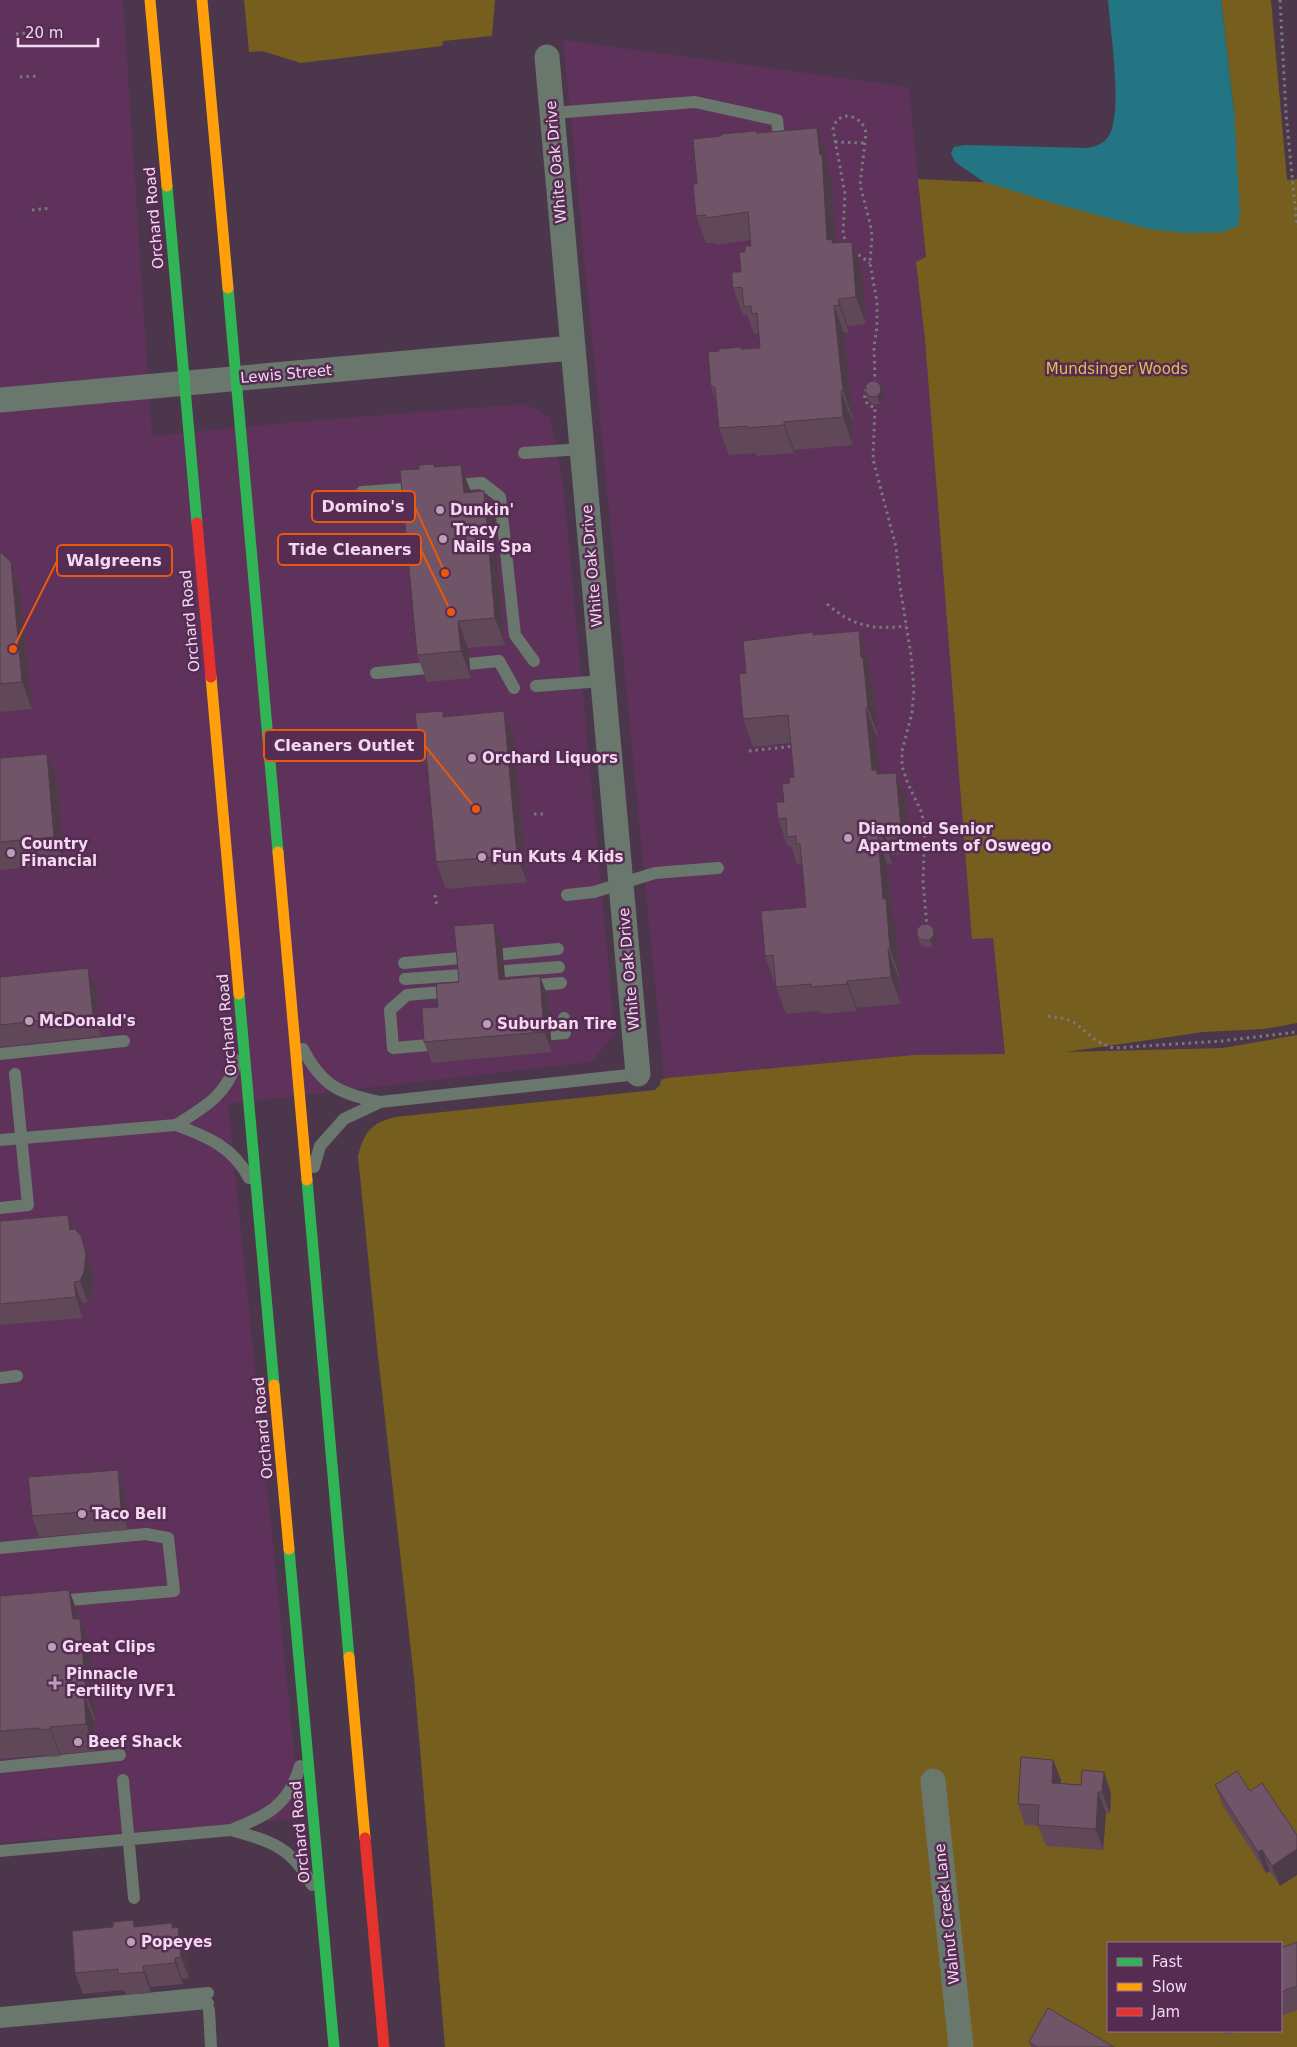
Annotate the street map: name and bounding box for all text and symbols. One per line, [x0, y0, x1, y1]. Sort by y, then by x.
scale bar [18, 15, 98, 47]
text: 20 m [25, 24, 63, 42]
street label: White Oak Drive [542, 100, 570, 224]
street label: Orchard Road [141, 166, 167, 270]
park label: Mundsinger Woods [1046, 360, 1188, 378]
street label: Lewis Street [239, 361, 333, 387]
callout: Domino's [312, 491, 415, 522]
text: Domino's [321, 497, 405, 516]
place label: Dunkin' [450, 501, 514, 519]
marker: Dunkin' [434, 504, 446, 516]
street label: White Oak Drive [578, 504, 606, 628]
place label: Tracy Nails Spa [453, 521, 532, 556]
marker: Tracy Nails Spa [437, 533, 449, 545]
callout: Tide Cleaners [278, 534, 421, 565]
text: Tide Cleaners [289, 540, 411, 559]
callout: Walgreens [57, 545, 172, 576]
text: Walgreens [66, 551, 162, 570]
street label: Orchard Road [177, 569, 203, 673]
callout: Cleaners Outlet [264, 730, 425, 761]
text: Cleaners Outlet [274, 736, 415, 755]
place label: Orchard Liquors [482, 749, 618, 767]
marker: Orchard Liquors [466, 752, 478, 764]
place label: Diamond Senior Apartments of Oswego [858, 820, 1052, 855]
marker: Diamond Senior Apartments of Oswego [842, 832, 854, 844]
place label: Country Financial [21, 835, 97, 870]
marker: Country Financial [5, 847, 17, 859]
place label: Fun Kuts 4 Kids [492, 848, 624, 866]
marker: Fun Kuts 4 Kids [476, 851, 488, 863]
street label: White Oak Drive [615, 907, 643, 1031]
street label: Orchard Road [214, 973, 240, 1077]
place label: McDonald's [39, 1012, 136, 1030]
marker: McDonald's [23, 1015, 35, 1027]
place label: Suburban Tire [497, 1015, 617, 1033]
marker: Suburban Tire [481, 1018, 493, 1030]
street label: Orchard Road [250, 1376, 276, 1480]
place label: Taco Bell [92, 1505, 167, 1523]
marker: Taco Bell [76, 1508, 88, 1520]
place label: Great Clips [62, 1638, 155, 1656]
marker: Great Clips [46, 1641, 58, 1653]
place label: Pinnacle Fertility IVF1 [66, 1665, 176, 1700]
marker: Pinnacle Fertility IVF1 [48, 1676, 62, 1690]
place label: Beef Shack [88, 1733, 183, 1751]
marker: Beef Shack [72, 1736, 84, 1748]
street label: Orchard Road [287, 1780, 313, 1884]
street label: Walnut Creek Lane [931, 1843, 963, 1985]
place label: Popeyes [141, 1933, 212, 1951]
marker: Popeyes [125, 1936, 137, 1948]
legend [1107, 1942, 1282, 2032]
text: Fast [1152, 1953, 1182, 1971]
text: Slow [1152, 1978, 1187, 1996]
text: Jam [1151, 2003, 1180, 2021]

